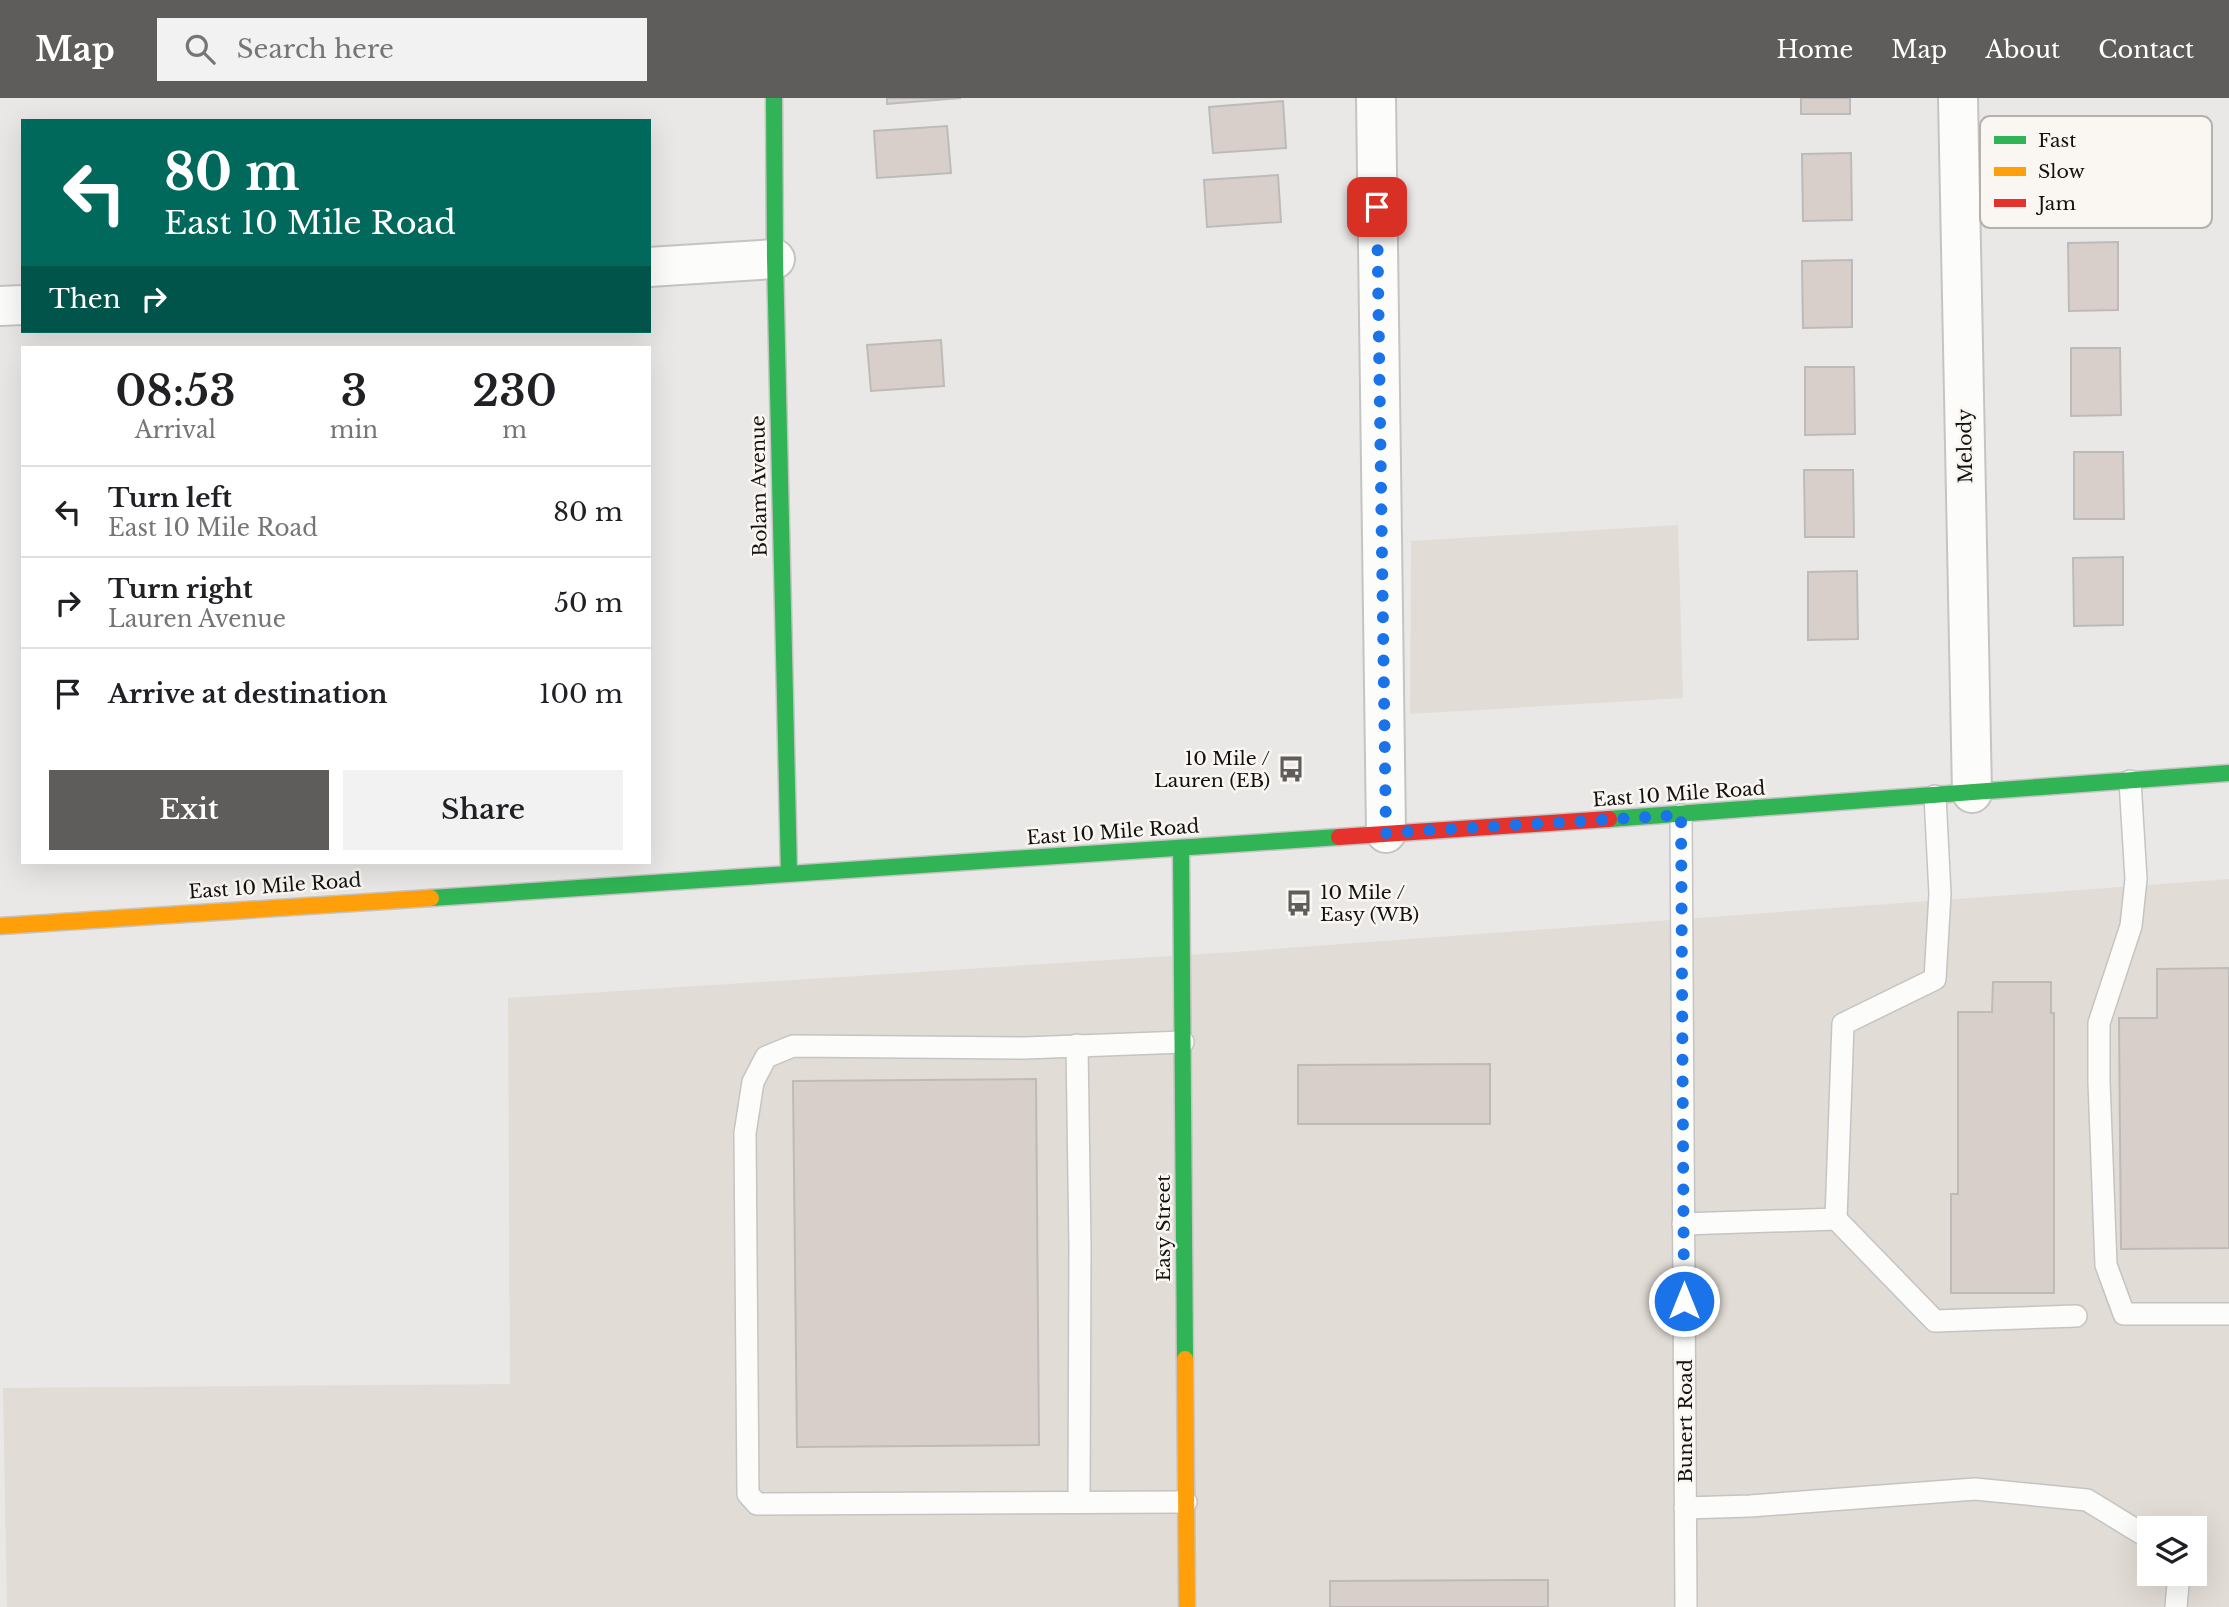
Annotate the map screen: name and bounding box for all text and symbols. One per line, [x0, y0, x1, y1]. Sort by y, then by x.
search box [157, 18, 647, 81]
text: Map [35, 29, 115, 70]
icon: search [181, 30, 219, 68]
text: Search here [237, 33, 394, 65]
text: Home [1777, 35, 1853, 64]
text: Map [1891, 35, 1947, 64]
text: About [1985, 35, 2060, 64]
text: Contact [2098, 35, 2194, 64]
legend [1980, 116, 2212, 228]
text: Fast [2038, 129, 2077, 152]
text: 80 m [164, 142, 299, 203]
icon: left [49, 147, 140, 238]
text: Slow [2038, 160, 2085, 183]
pin [1347, 177, 1407, 237]
icon: arrive [1358, 188, 1396, 226]
text: Jam [2035, 192, 2076, 215]
text: East 10 Mile Road [164, 203, 456, 243]
icon: right [135, 280, 173, 318]
text: Then [49, 283, 121, 315]
text: 08:53 [115, 365, 236, 417]
text: 3 [341, 365, 367, 417]
text: 230 [472, 365, 557, 417]
street label: Melody [1953, 409, 1977, 483]
street label: Bolam Avenue [746, 415, 772, 557]
text: Arrival [135, 416, 216, 444]
text: min [330, 416, 378, 444]
text: m [502, 416, 527, 444]
text: Turn left [108, 482, 232, 514]
icon: left [49, 493, 87, 531]
text: 80 m [553, 496, 623, 528]
text: East 10 Mile Road [108, 514, 318, 542]
text: Turn right [108, 573, 253, 605]
icon: right [49, 584, 87, 622]
text: 50 m [554, 587, 623, 619]
text: Lauren Avenue [108, 605, 286, 633]
icon: arrive [49, 675, 87, 713]
text: Arrive at destination [108, 678, 388, 710]
text: 100 m [539, 678, 623, 710]
place label: 10 Mile / Lauren (EB) [1154, 747, 1270, 792]
bus stop icon: 10 Mile / Lauren (EB) [1276, 754, 1306, 784]
button: Exit [49, 770, 329, 850]
button: Share [343, 770, 623, 850]
street label: East 10 Mile Road [1592, 776, 1766, 812]
street label: East 10 Mile Road [1026, 814, 1200, 850]
street label: East 10 Mile Road [188, 868, 362, 904]
place label: 10 Mile / Easy (WB) [1320, 881, 1419, 926]
bus stop icon: 10 Mile / Easy (WB) [1284, 888, 1314, 918]
street label: Easy Street [1152, 1174, 1175, 1281]
position arrow [1647, 1264, 1721, 1338]
street label: Bunert Road [1674, 1359, 1697, 1483]
map controls [2137, 1516, 2207, 1586]
button: layers [2137, 1516, 2207, 1586]

